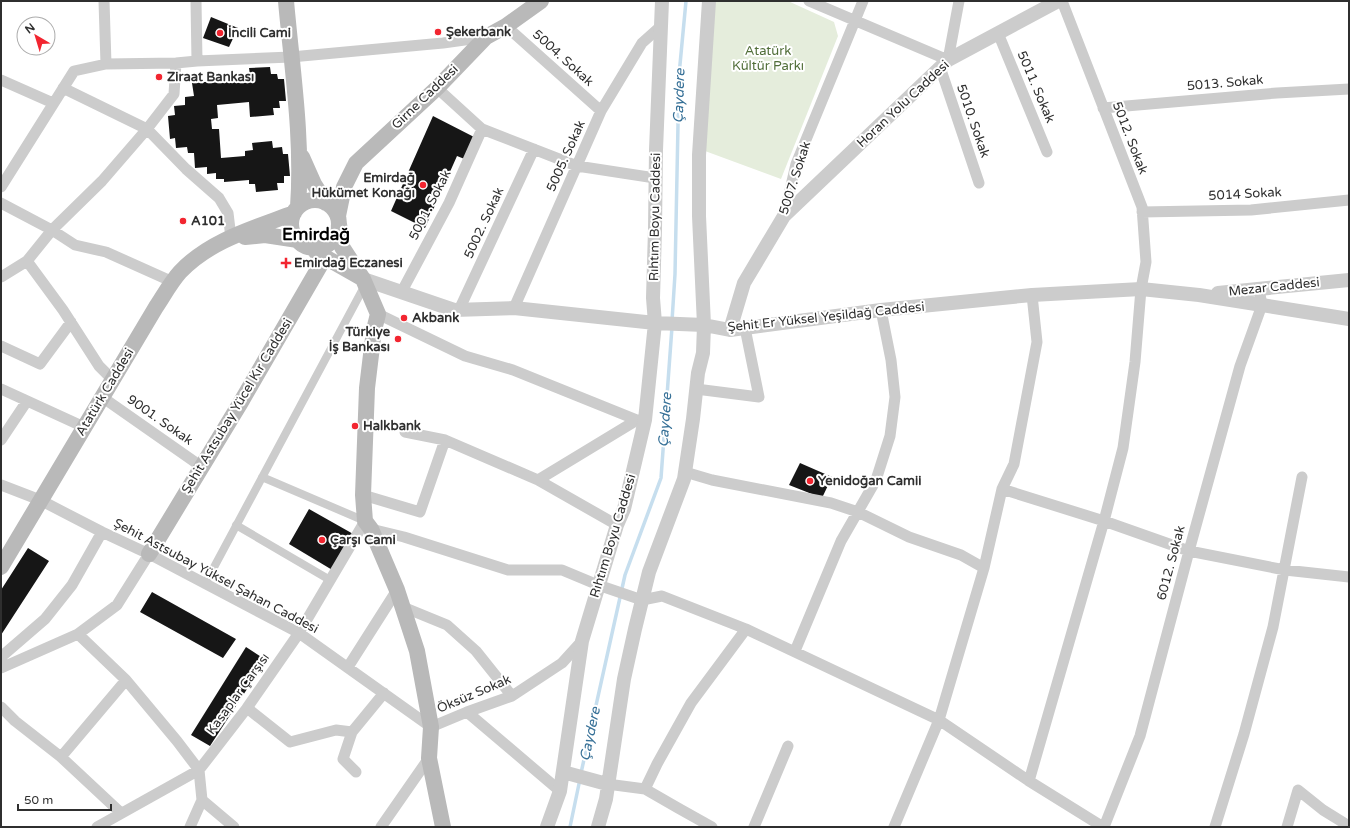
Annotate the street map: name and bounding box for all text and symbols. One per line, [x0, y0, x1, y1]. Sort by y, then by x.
north arrow [16, 16, 56, 56]
text: N [23, 21, 38, 36]
place label: Şekerbank [446, 24, 511, 40]
place label: İncili Cami [228, 25, 291, 41]
street label: 5004. Sokak [529, 26, 597, 90]
marker: Şekerbank [433, 27, 443, 37]
marker: İncili Cami [215, 28, 225, 38]
park label: Atatürk Kültür Parkı [732, 43, 804, 74]
street label: 5011. Sokak [1014, 49, 1058, 125]
street label: Horan Yolu Caddesi [853, 57, 953, 151]
street label: Girne Caddesi [388, 61, 462, 133]
water label: Çaydere [670, 67, 688, 124]
place label: Ziraat Bankası [167, 69, 254, 85]
marker: Ziraat Bankası [154, 72, 164, 82]
street label: 5013. Sokak [1186, 72, 1264, 94]
street label: 5010. Sokak [953, 82, 993, 160]
street label: 5012. Sokak [1109, 99, 1151, 177]
street label: 5005. Sokak [543, 118, 589, 194]
street label: 5007. Sokak [776, 139, 814, 217]
street label: Rıhtım Boyu Caddesi [646, 153, 664, 281]
street label: 5001. Sokak [405, 167, 455, 243]
place label: Emirdağ Hükümet Konağı [312, 170, 415, 201]
marker: Emirdağ Hükümet Konağı [418, 180, 428, 190]
street label: 5014 Sokak [1208, 184, 1282, 204]
street label: 5002. Sokak [461, 185, 507, 261]
place label: A101 [191, 213, 225, 229]
marker: A101 [178, 216, 188, 226]
district label: Emirdağ [282, 224, 350, 245]
place label: Emirdağ Eczanesi [294, 255, 403, 271]
marker: Emirdağ Eczanesi [281, 258, 291, 268]
street label: Mezar Caddesi [1228, 274, 1320, 300]
street label: Şehit Er Yüksel Yeşildağ Caddesi [727, 299, 925, 335]
place label: Akbank [412, 310, 459, 326]
marker: Akbank [399, 313, 409, 323]
street label: Şehit Astsubay Yücel Kır Caddesi [178, 315, 296, 497]
place label: Türkiye İş Bankası [329, 324, 391, 355]
marker: Türkiye İş Bankası [393, 334, 403, 344]
street label: Atatürk Caddesi [73, 345, 137, 439]
street label: 9001. Sokak [124, 391, 196, 449]
water label: Çaydere [655, 391, 675, 448]
place label: Halkbank [363, 418, 421, 434]
marker: Halkbank [350, 421, 360, 431]
street label: Rıhtım Boyu Caddesi [587, 472, 639, 600]
place label: Yenidoğan Camii [818, 473, 922, 489]
marker: Yenidoğan Camii [805, 476, 815, 486]
street label: Şehit Astsubay Yüksel Şahan Caddesi [111, 515, 321, 637]
street label: 6012. Sokak [1153, 524, 1189, 602]
place label: Çarşı Cami [330, 532, 396, 548]
marker: Çarşı Cami [317, 535, 327, 545]
street label: Kasaplar Çarşısı [203, 650, 273, 738]
street label: Öksüz Sokak [435, 671, 513, 717]
water label: Çaydere [576, 704, 604, 763]
scale bar [18, 786, 111, 812]
text: 50 m [24, 793, 53, 807]

